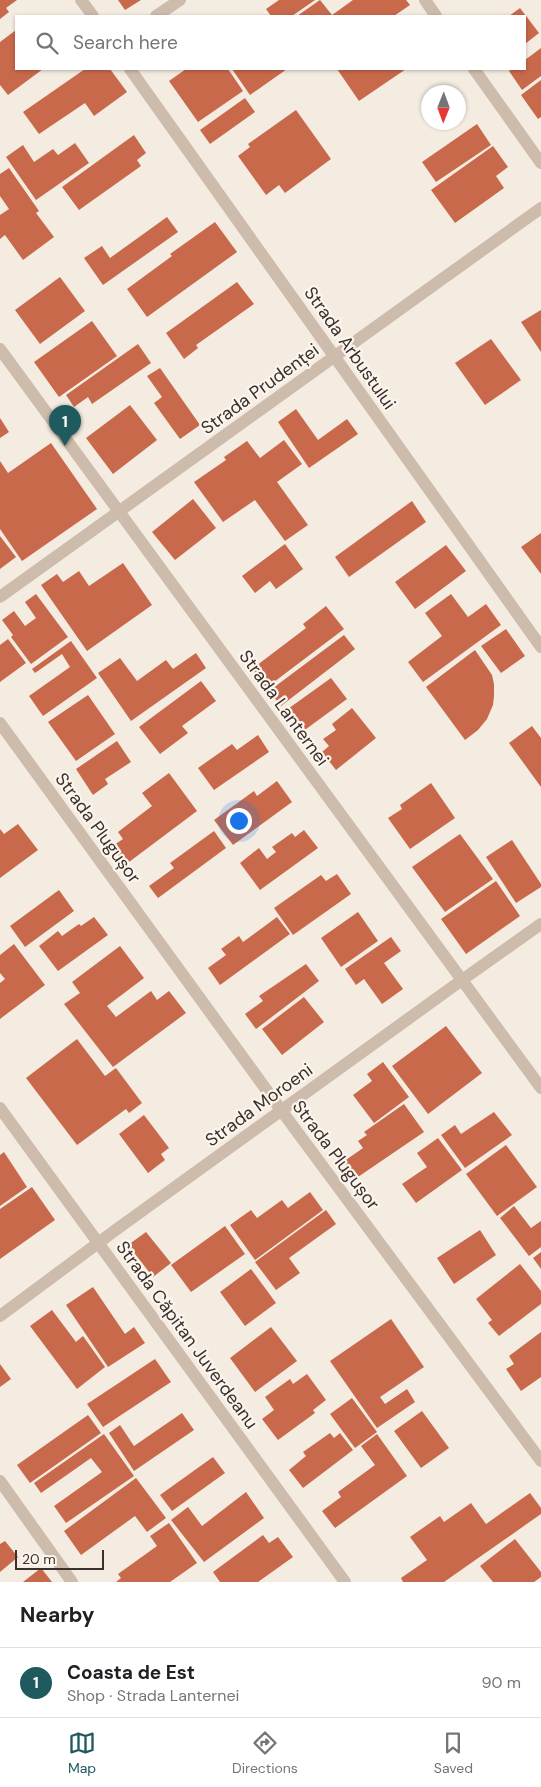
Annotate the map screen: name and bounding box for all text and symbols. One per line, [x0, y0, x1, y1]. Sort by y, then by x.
search box [15, 15, 526, 70]
icon: search [33, 29, 61, 57]
text: Search here [73, 30, 178, 55]
north arrow [421, 85, 466, 130]
street label: Strada Arbustului [299, 282, 401, 414]
street label: Strada Prudenței [196, 338, 324, 440]
pin: 1 [49, 405, 81, 446]
street label: Strada Lanternei [234, 645, 334, 771]
street label: Strada Plugușor [50, 768, 146, 888]
your location [226, 808, 252, 834]
street label: Strada Moroeni [200, 1058, 318, 1152]
street label: Strada Plugușor [287, 1095, 385, 1215]
street label: Strada Căpitan Juverdeanu [111, 1236, 263, 1434]
scale bar [15, 1547, 104, 1570]
text: 20 m [22, 1550, 56, 1568]
text: Nearby [20, 1601, 94, 1629]
text: Coasta de Est [67, 1660, 195, 1685]
text: 1 [33, 1672, 39, 1693]
text: 90 m [481, 1672, 521, 1693]
text: Shop · Strada Lanternei [67, 1685, 239, 1706]
tab: Map [68, 1729, 96, 1777]
tab: Directions [232, 1729, 298, 1777]
tab: Saved [434, 1729, 473, 1777]

